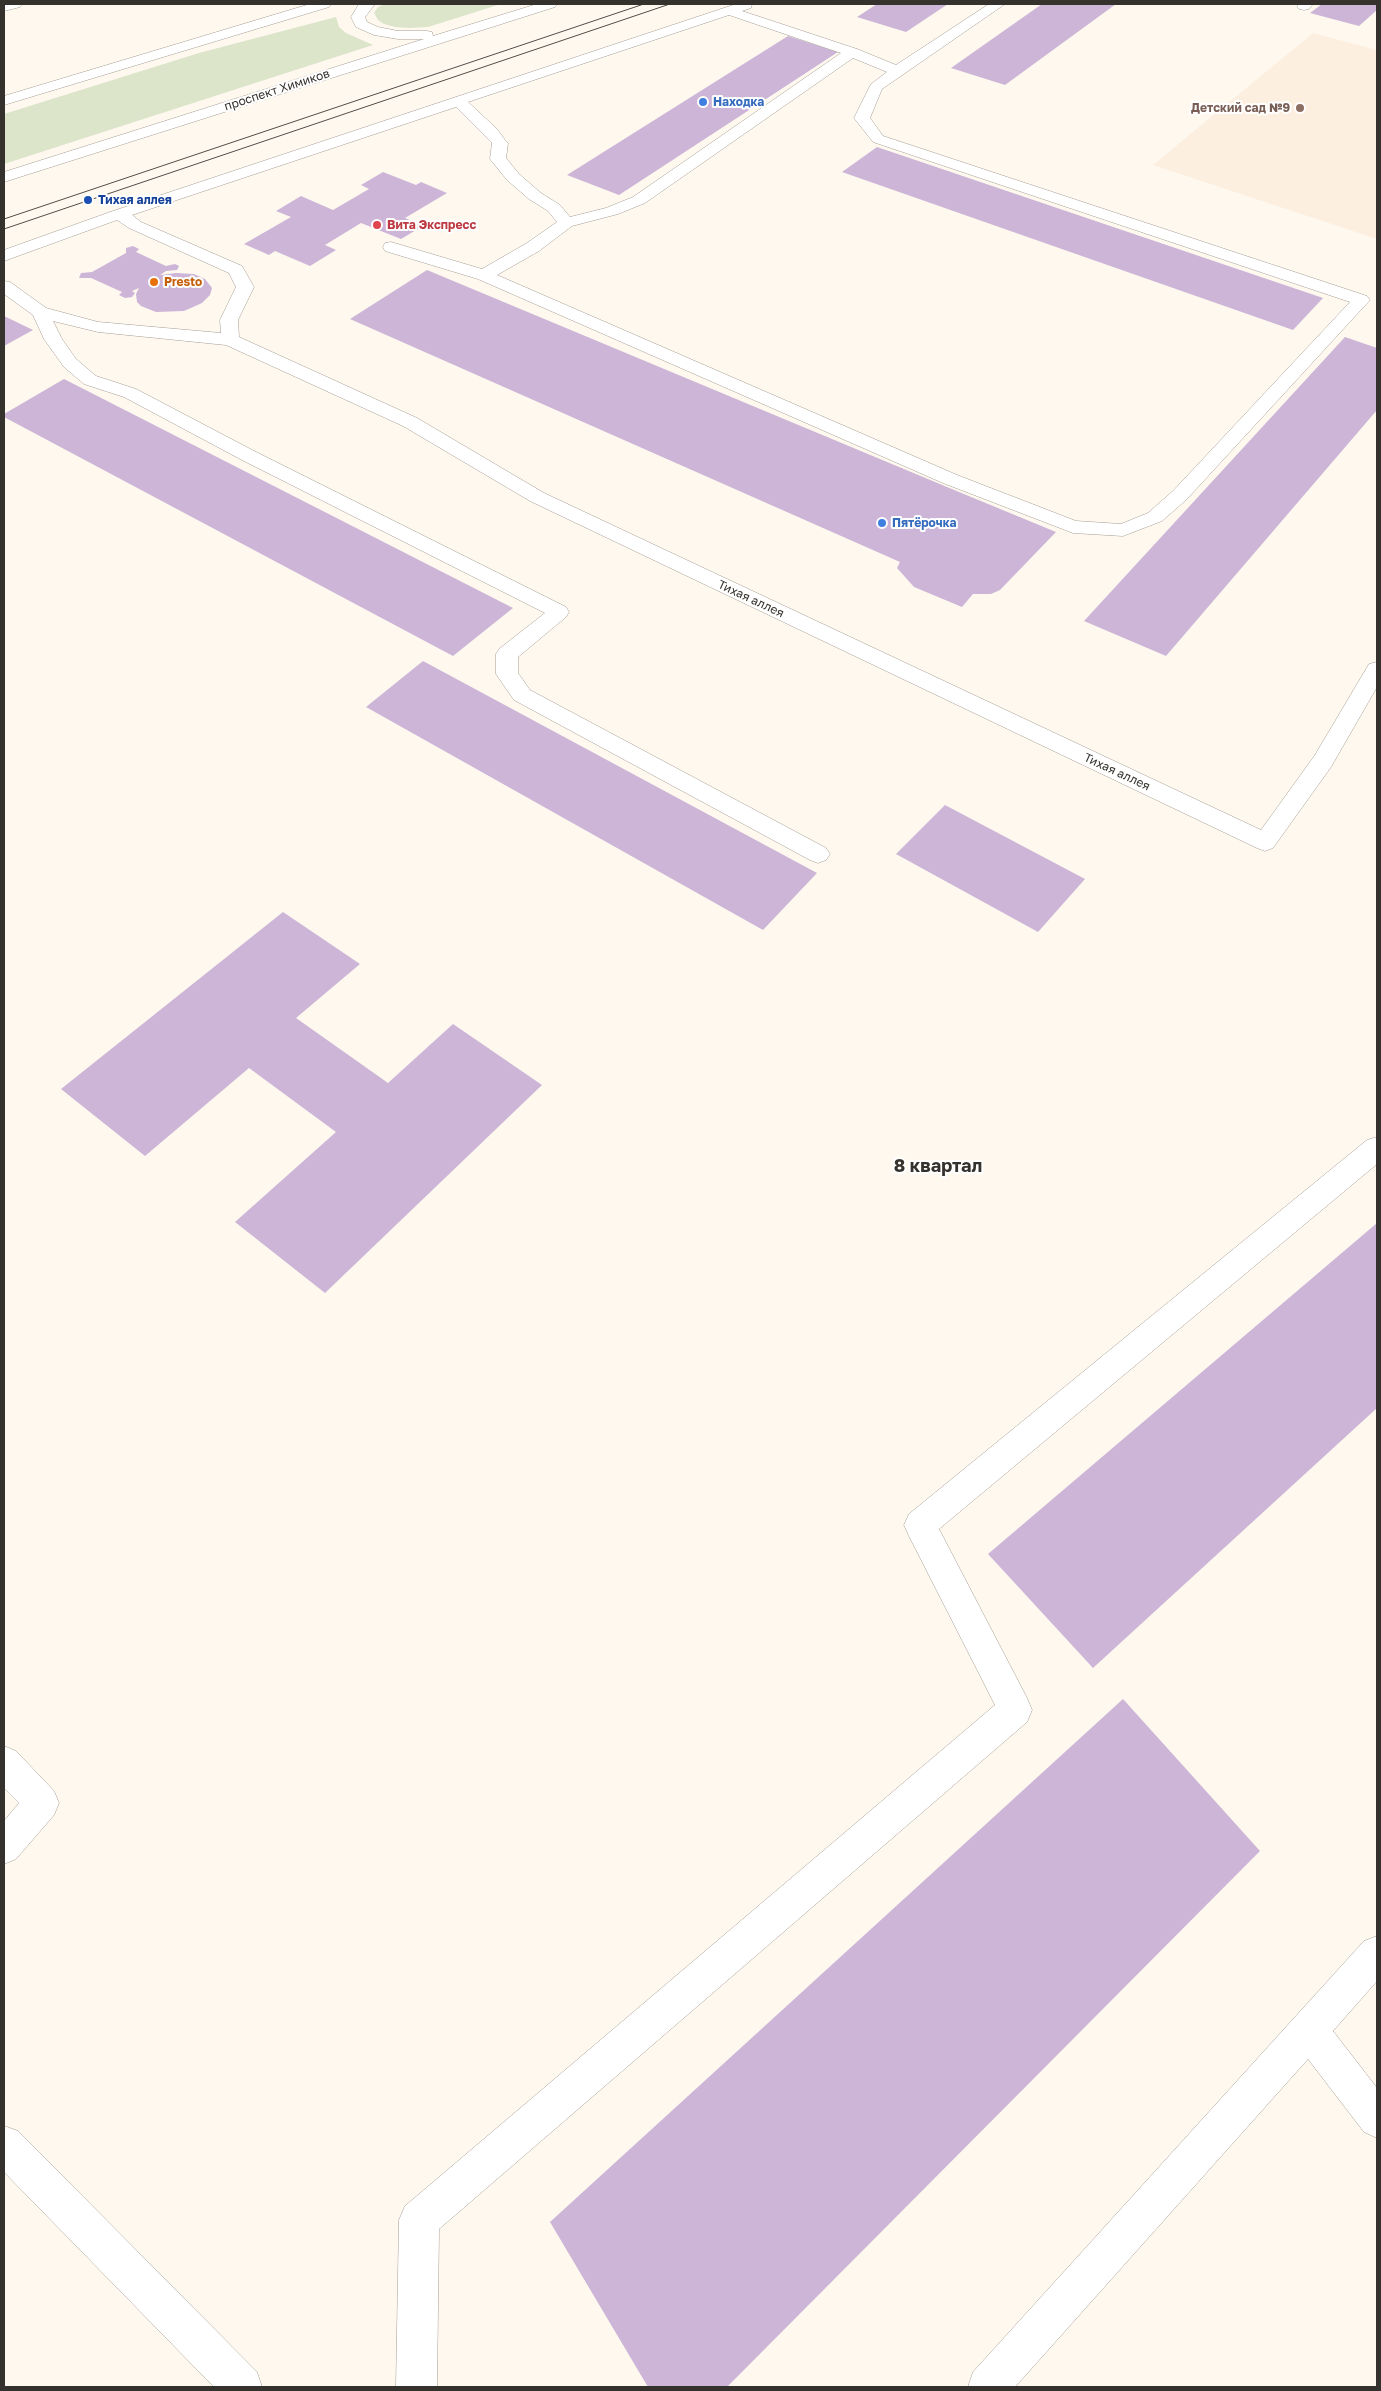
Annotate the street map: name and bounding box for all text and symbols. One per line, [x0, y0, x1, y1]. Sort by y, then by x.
street label: проспект Химиков [222, 66, 332, 114]
place label: Находка [713, 95, 764, 109]
marker: Находка [697, 96, 709, 108]
place label: Детский сад №9 [1191, 101, 1290, 115]
marker: Детский сад №9 [1294, 102, 1306, 114]
place label: Тихая аллея [98, 193, 172, 207]
marker: Тихая аллея [82, 194, 94, 206]
place label: Вита Экспресс [387, 218, 476, 232]
marker: Вита Экспресс [371, 219, 383, 231]
place label: Presto [164, 275, 202, 289]
marker: Presto [148, 276, 160, 288]
place label: Пятёрочка [892, 516, 957, 530]
marker: Пятёрочка [876, 517, 888, 529]
street label: Тихая аллея [716, 577, 786, 621]
street label: Тихая аллея [1082, 750, 1152, 794]
district label: 8 квартал [894, 1155, 982, 1177]

